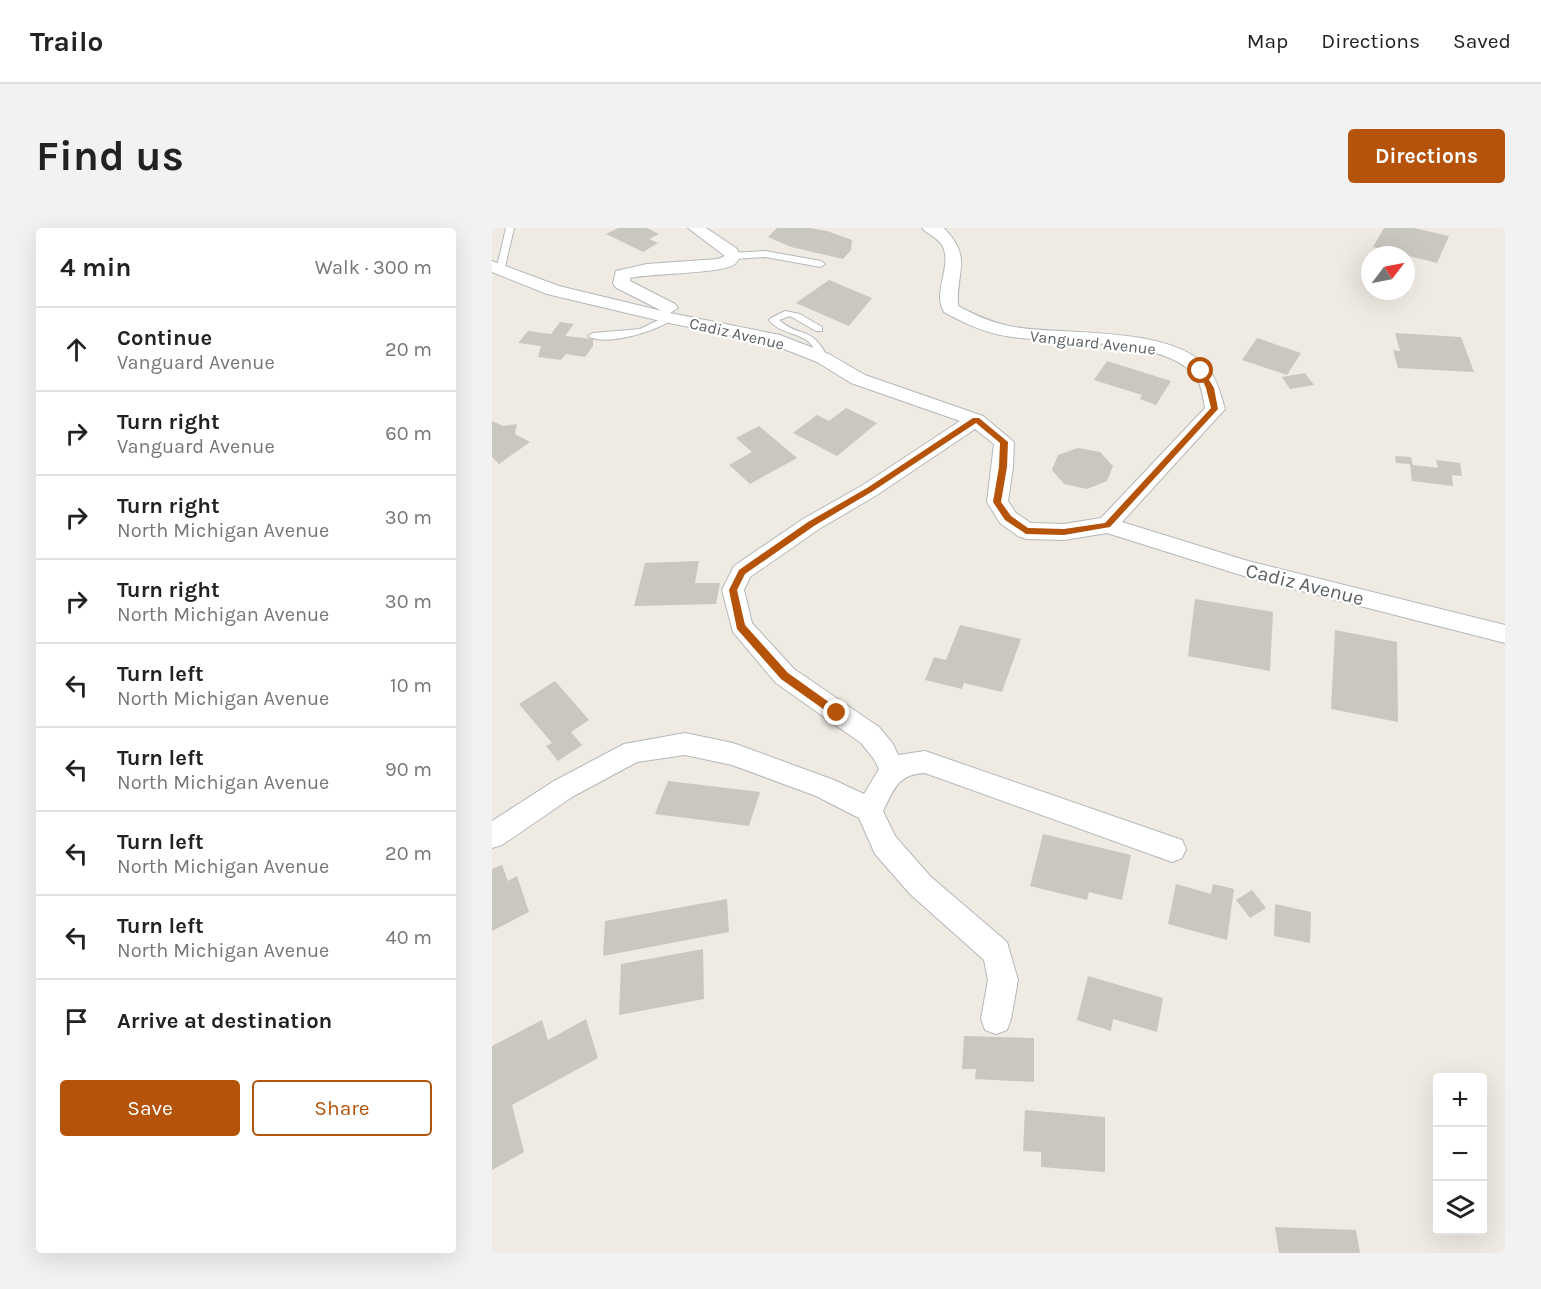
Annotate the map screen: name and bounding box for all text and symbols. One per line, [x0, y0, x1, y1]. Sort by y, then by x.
text: Trailo [30, 25, 103, 58]
text: Map [1247, 29, 1288, 53]
text: Directions [1321, 29, 1420, 53]
text: Saved [1453, 29, 1511, 53]
button: Directions [1348, 129, 1505, 183]
text: Find us [36, 131, 184, 181]
north arrow [1361, 246, 1415, 300]
text: 4 min [60, 252, 131, 283]
text: Walk · 300 m [315, 256, 432, 279]
street label: Cadiz Avenue [688, 313, 786, 354]
text: Continue [117, 325, 212, 351]
street label: Vanguard Avenue [1029, 326, 1157, 359]
icon: ahead [60, 333, 93, 366]
text: 20 m [385, 338, 432, 361]
text: Vanguard Avenue [117, 351, 275, 374]
route start [1187, 357, 1213, 383]
text: Turn right [117, 409, 220, 435]
icon: right [60, 417, 93, 450]
text: 60 m [385, 422, 432, 445]
text: Vanguard Avenue [117, 435, 275, 458]
text: Turn right [117, 493, 220, 519]
icon: right [60, 501, 93, 534]
text: 30 m [385, 506, 432, 529]
text: North Michigan Avenue [117, 519, 329, 542]
street label: Cadiz Avenue [1243, 559, 1366, 610]
text: Turn right [117, 577, 220, 603]
icon: right [60, 585, 93, 618]
text: 30 m [385, 590, 432, 613]
text: North Michigan Avenue [117, 603, 329, 626]
text: Turn left [117, 661, 204, 687]
icon: left [60, 669, 93, 702]
text: 10 m [390, 674, 432, 697]
text: North Michigan Avenue [117, 687, 329, 710]
route end [823, 699, 849, 725]
text: Turn left [117, 745, 204, 771]
icon: left [60, 753, 93, 786]
text: 90 m [385, 758, 432, 781]
text: North Michigan Avenue [117, 771, 329, 794]
text: Turn left [117, 829, 204, 855]
icon: left [60, 837, 93, 870]
text: 20 m [385, 842, 432, 865]
text: North Michigan Avenue [117, 855, 329, 878]
text: Turn left [117, 913, 204, 939]
icon: left [60, 921, 93, 954]
text: 40 m [386, 926, 432, 949]
text: North Michigan Avenue [117, 939, 329, 962]
icon: arrive [60, 1005, 93, 1038]
text: Arrive at destination [117, 1008, 332, 1034]
map controls [1433, 1073, 1487, 1235]
button: + [1433, 1073, 1487, 1127]
button: Save [60, 1080, 240, 1136]
button: Share [252, 1080, 432, 1136]
button: − [1433, 1127, 1487, 1181]
button: layers [1433, 1181, 1487, 1235]

